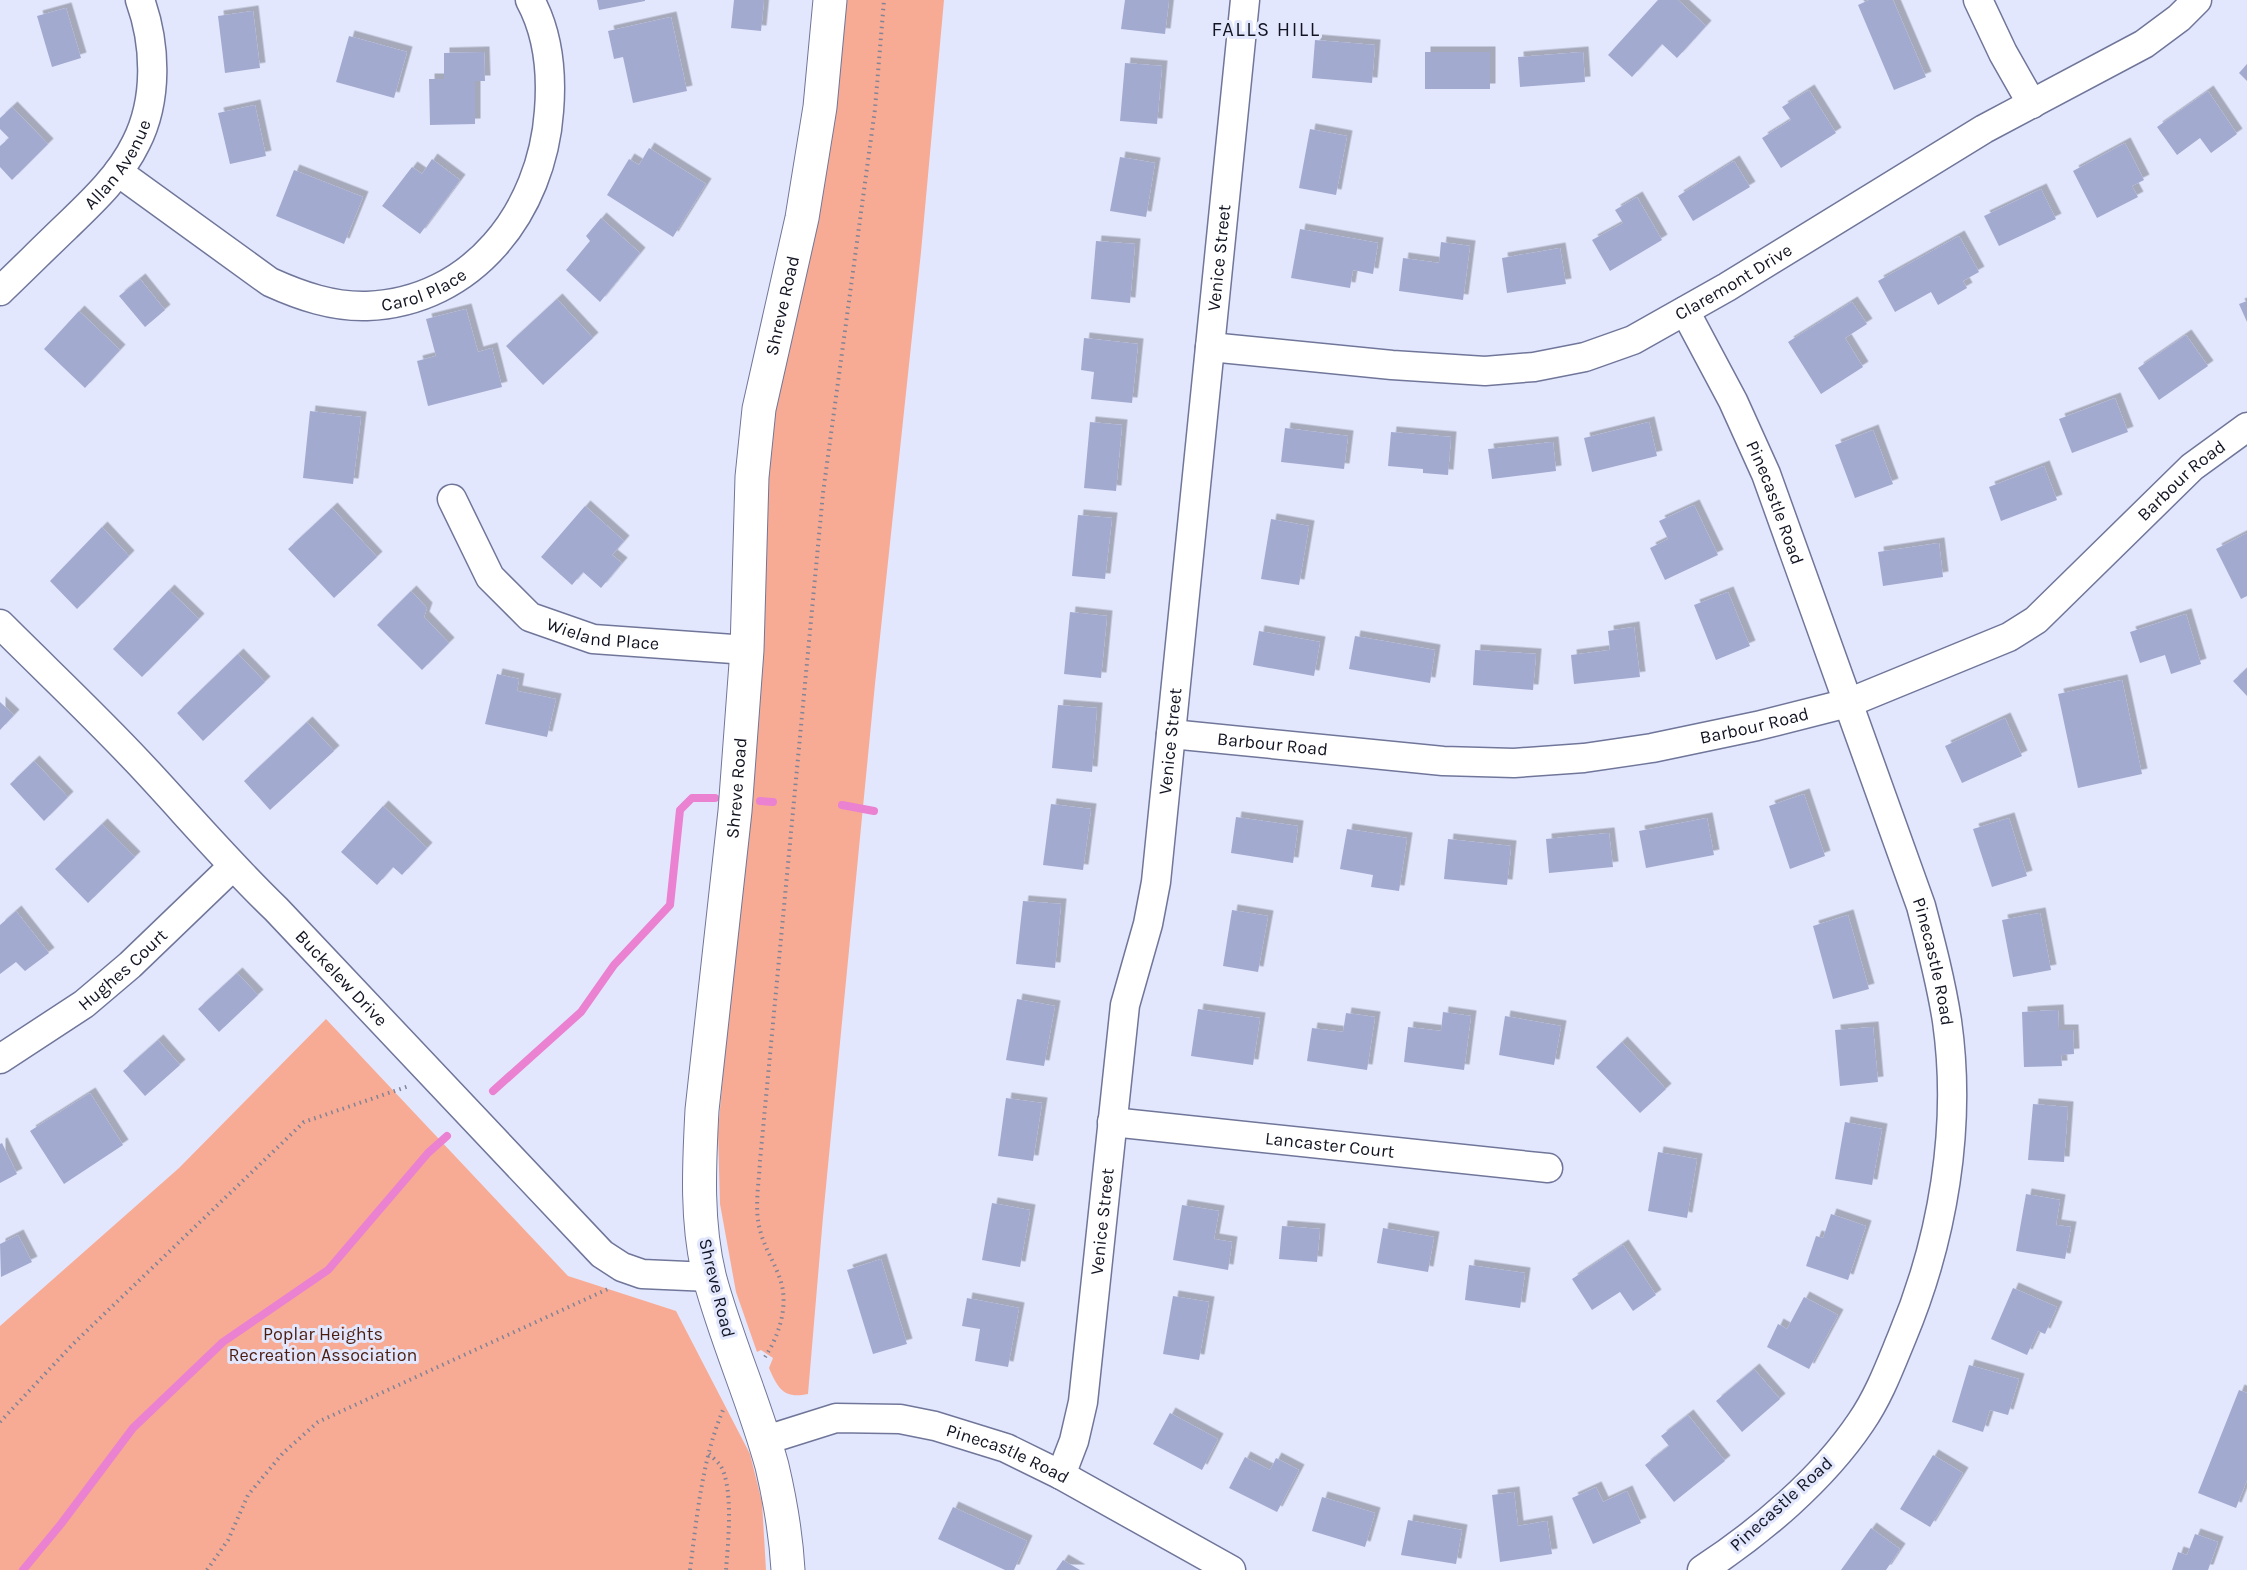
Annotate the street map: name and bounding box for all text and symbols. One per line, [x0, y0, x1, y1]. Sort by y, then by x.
district label: FALLS HILL [1211, 18, 1321, 41]
street label: Allan Avenue [79, 117, 156, 214]
street label: Venice Street [1203, 203, 1235, 312]
street label: Claremont Drive [1671, 239, 1796, 325]
street label: Shreve Road [760, 254, 804, 358]
street label: Carol Place [380, 263, 471, 316]
street label: Barbour Road [2133, 435, 2230, 526]
street label: Pinecastle Road [1741, 437, 1809, 567]
street label: Wieland Place [544, 613, 660, 655]
street label: Venice Street [1154, 687, 1187, 796]
street label: Barbour Road [1698, 702, 1811, 749]
street label: Barbour Road [1216, 728, 1329, 761]
street label: Shreve Road [721, 737, 751, 840]
street label: Pinecastle Road [1908, 894, 1959, 1027]
street label: Hughes Court [73, 924, 172, 1015]
street label: Buckelew Drive [291, 925, 392, 1031]
street label: Lancaster Court [1264, 1127, 1396, 1163]
street label: Venice Street [1086, 1167, 1119, 1276]
street label: Shreve Road [694, 1236, 740, 1340]
park label: Poplar Heights Recreation Association [229, 1323, 417, 1366]
street label: Pinecastle Road [943, 1419, 1073, 1488]
street label: Pinecastle Road [1725, 1452, 1837, 1556]

